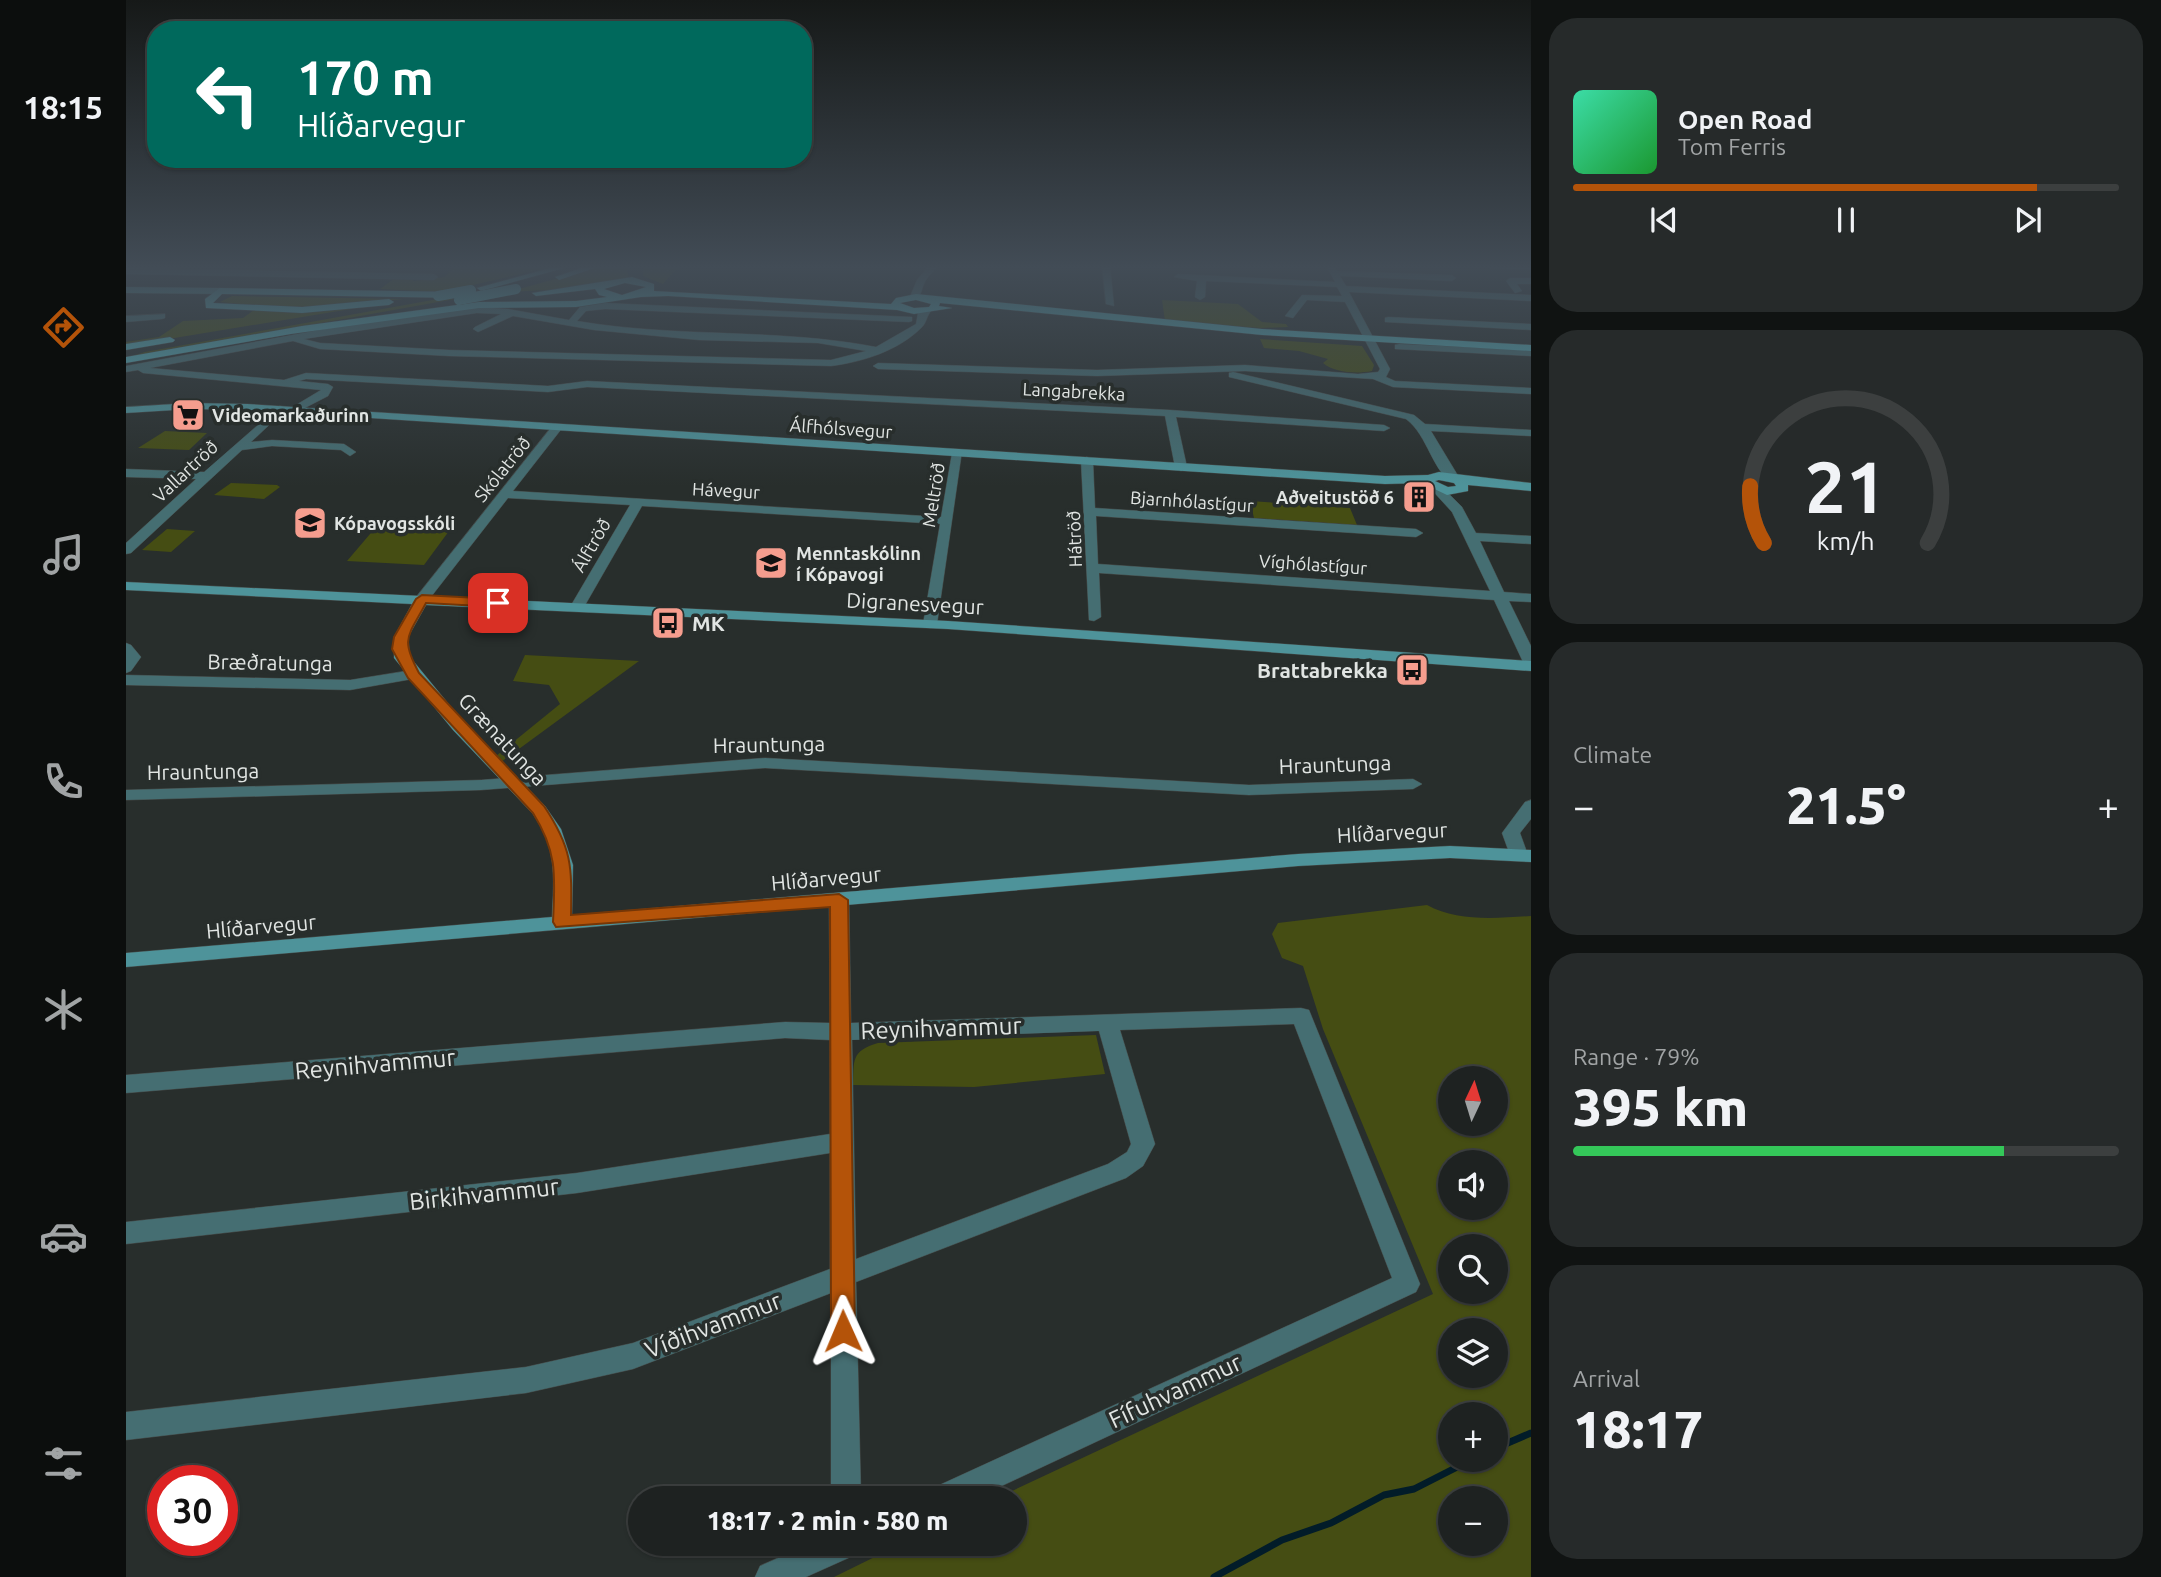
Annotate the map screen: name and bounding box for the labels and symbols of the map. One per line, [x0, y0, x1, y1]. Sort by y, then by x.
street label: Langabrekka [1022, 378, 1126, 404]
supermarket icon: Videomarkaðurinn [169, 396, 207, 434]
place label: Videomarkaðurinn [212, 405, 369, 425]
street label: Álfhólsvegur [789, 413, 893, 442]
street label: Skólatröð [470, 433, 534, 505]
street label: Vallartröð [149, 436, 221, 506]
street label: Meltröð [918, 461, 948, 529]
street label: Hávegur [692, 478, 761, 502]
building icon: Aðveitustöð 6 [1400, 478, 1438, 516]
street label: Bjarnhólastígur [1130, 487, 1255, 515]
place label: Aðveitustöð 6 [1276, 487, 1394, 507]
school or university icon: Kópavogsskóli [291, 504, 329, 542]
street label: Hátröð [1063, 510, 1085, 568]
place label: Kópavogsskóli [334, 513, 455, 533]
street label: Álftröð [567, 514, 614, 575]
place label: Menntaskólinn í Kópavogi [796, 543, 921, 584]
school or university icon: Menntaskólinn í Kópavogi [752, 544, 790, 582]
street label: Víghólastígur [1258, 550, 1368, 578]
pin [468, 573, 528, 633]
street label: Digranesvegur [846, 587, 984, 619]
bus stop icon: MK [649, 604, 687, 642]
place label: MK [692, 611, 725, 635]
street label: Bræðratunga [207, 649, 333, 675]
bus stop icon: Brattabrekka [1393, 651, 1431, 689]
place label: Brattabrekka [1257, 658, 1388, 682]
street label: Grænatunga [454, 688, 552, 790]
street label: Hrauntunga [713, 731, 825, 757]
street label: Hrauntunga [1278, 750, 1392, 778]
street label: Hrauntunga [147, 758, 259, 784]
street label: Hlíðarvegur [1336, 817, 1448, 847]
street label: Hlíðarvegur [770, 861, 882, 895]
street label: Hlíðarvegur [205, 909, 317, 943]
street label: Reynihvammur [860, 1012, 1022, 1044]
street label: Reynihvammur [294, 1044, 456, 1084]
north arrow [1438, 1066, 1508, 1136]
street label: Birkihvammur [408, 1173, 560, 1215]
street label: Víðihvammur [641, 1287, 785, 1363]
position arrow [806, 1294, 880, 1368]
street label: Fífuhvammur [1104, 1349, 1246, 1433]
speed limit sign: 30 [147, 1465, 238, 1556]

